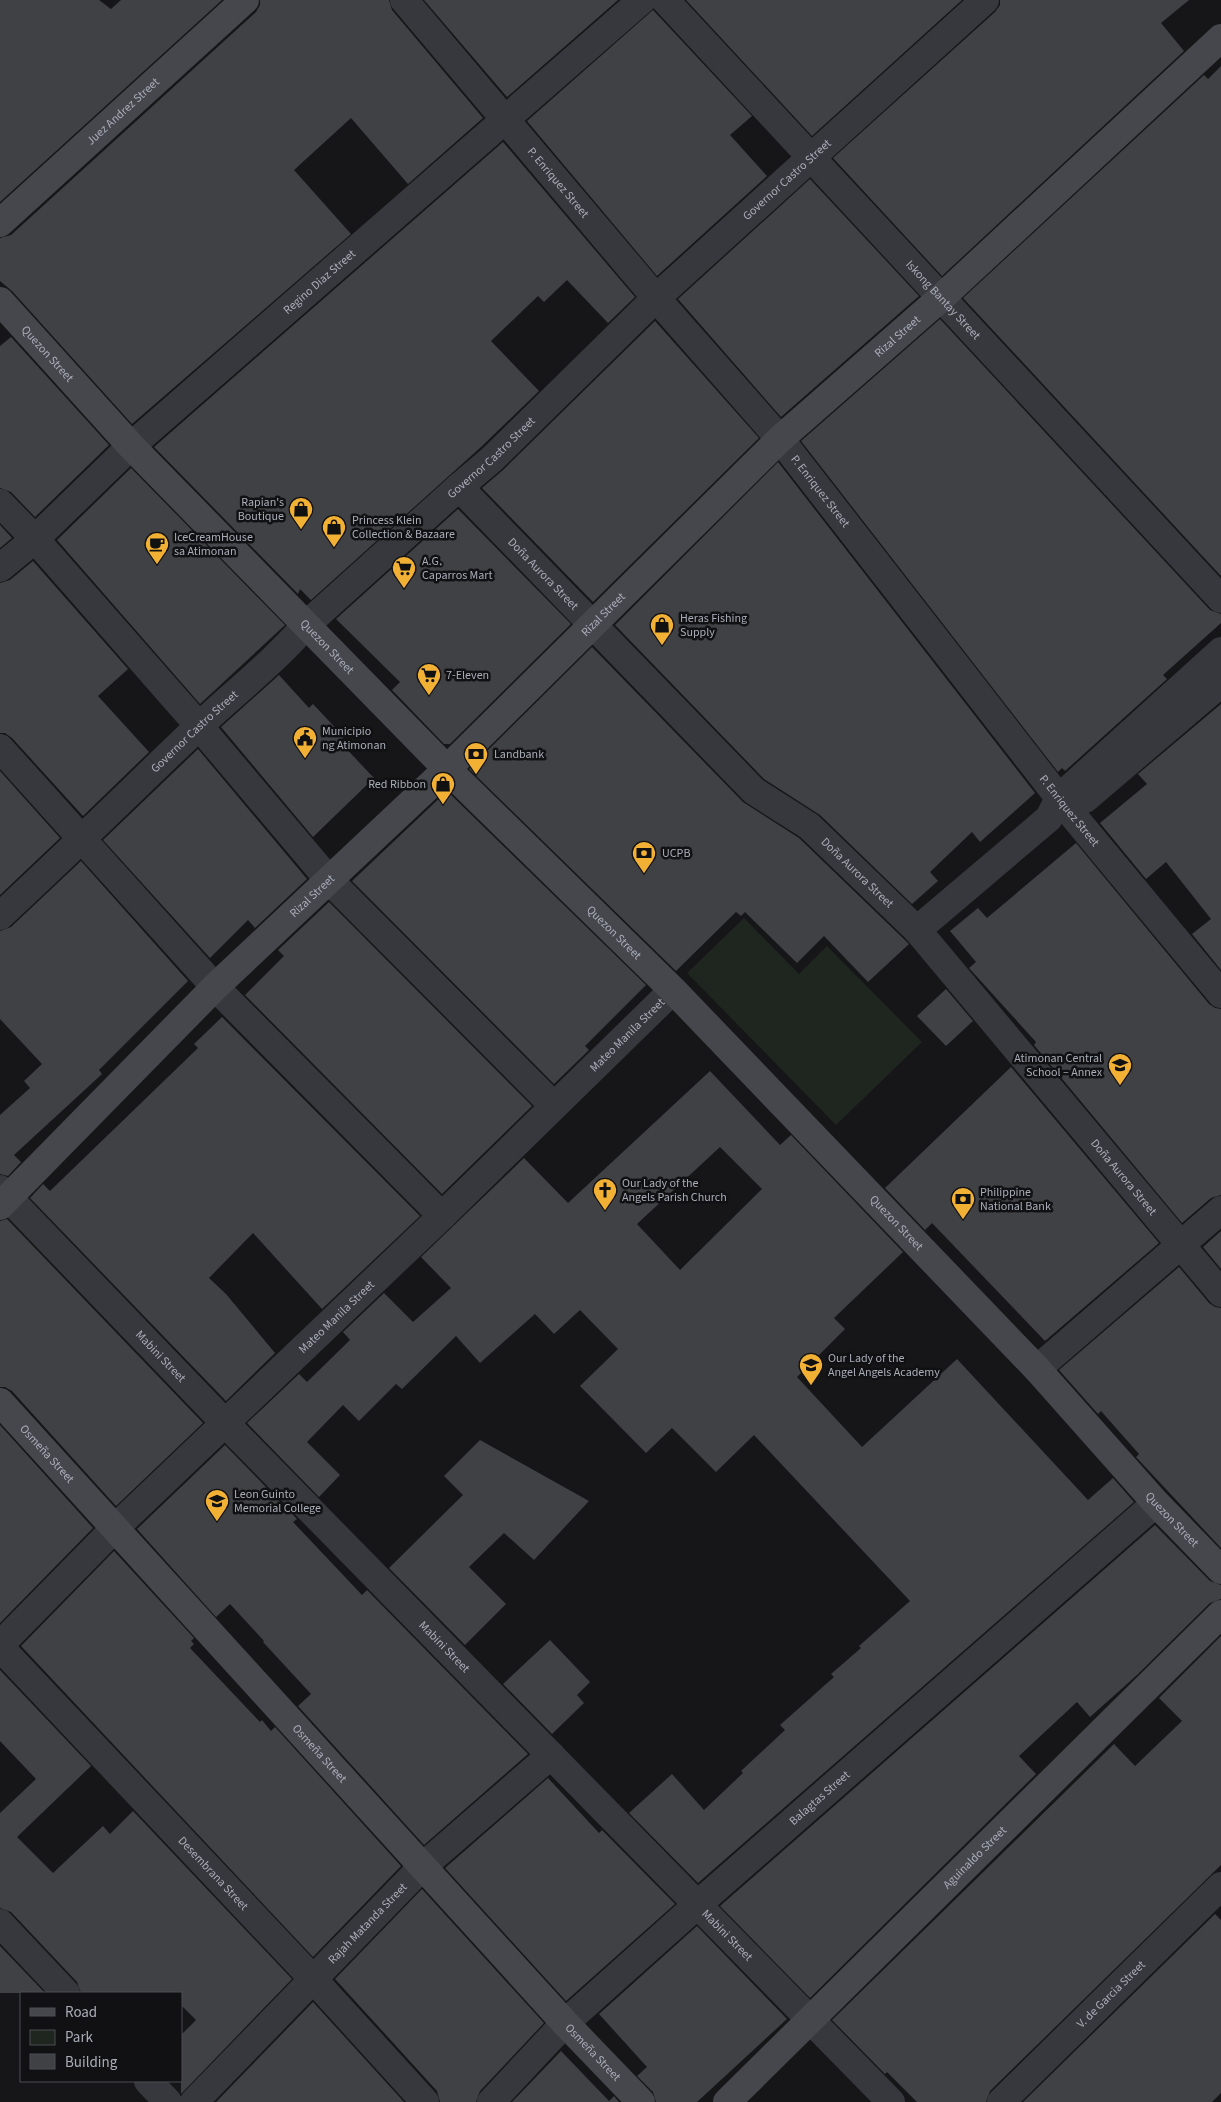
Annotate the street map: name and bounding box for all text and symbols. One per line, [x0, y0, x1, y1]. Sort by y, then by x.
street label: Juez Andrez Street [83, 74, 163, 149]
street label: Governor Castro Street [739, 135, 835, 224]
street label: P. Enriquez Street [524, 144, 593, 221]
street label: Regino Diaz Street [279, 245, 359, 318]
street label: Iskong Bantay Street [902, 256, 985, 343]
street label: Rizal Street [871, 311, 924, 361]
street label: Quezon Street [17, 322, 78, 386]
street label: Governor Castro Street [443, 413, 539, 502]
street label: P. Enriquez Street [787, 451, 854, 531]
place label: Rapian's Boutique [238, 494, 284, 525]
shop icon: Rapian's Boutique [288, 496, 314, 530]
place label: Princess Klein Collection & Bazaare [352, 512, 455, 543]
shop icon: Princess Klein Collection & Bazaare [321, 514, 347, 548]
place label: IceCreamHouse sa Atimonan [174, 529, 253, 560]
cafe icon: IceCreamHouse sa Atimonan [144, 531, 170, 565]
street label: Doña Aurora Street [504, 534, 582, 614]
place label: A.G. Caparros Mart [422, 553, 493, 584]
supermarket icon: A.G. Caparros Mart [391, 555, 417, 589]
street label: Rizal Street [577, 588, 629, 640]
place label: Heras Fishing Supply [680, 610, 747, 641]
shop icon: Heras Fishing Supply [649, 612, 675, 646]
street label: Quezon Street [296, 615, 358, 678]
supermarket icon: 7-Eleven [416, 662, 442, 696]
place label: 7-Eleven [446, 667, 489, 684]
street label: Governor Castro Street [147, 686, 242, 777]
place label: Municipio ng Atimonan [322, 723, 386, 754]
public building icon: Municipio ng Atimonan [292, 725, 318, 759]
bank icon: Landbank [463, 741, 489, 775]
place label: Landbank [494, 746, 544, 763]
shop icon: Red Ribbon [430, 771, 456, 805]
street label: P. Enriquez Street [1035, 771, 1104, 850]
place label: Red Ribbon [368, 776, 426, 793]
street label: Doña Aurora Street [817, 834, 898, 912]
bank icon: UCPB [631, 840, 657, 874]
place label: UCPB [662, 845, 690, 862]
street label: Rizal Street [286, 870, 338, 921]
street label: Quezon Street [583, 901, 645, 963]
street label: Mateo Manila Street [586, 994, 669, 1076]
place label: Atimonan Central School – Annex [1014, 1050, 1103, 1081]
school or university icon: Atimonan Central School – Annex [1107, 1052, 1133, 1086]
street label: Doña Aurora Street [1087, 1135, 1161, 1219]
place label: Our Lady of the Angels Parish Church [622, 1175, 727, 1206]
church icon: Our Lady of the Angels Parish Church [592, 1177, 618, 1211]
place label: Philippine National Bank [980, 1184, 1051, 1215]
bank icon: Philippine National Bank [950, 1186, 976, 1220]
street label: Quezon Street [866, 1191, 927, 1254]
street label: Mateo Manila Street [295, 1276, 378, 1357]
street label: Mabini Street [132, 1326, 190, 1386]
place label: Our Lady of the Angel Angels Academy [828, 1350, 940, 1381]
school or university icon: Our Lady of the Angel Angels Academy [798, 1352, 824, 1386]
street label: Osmeña Street [16, 1421, 78, 1487]
place label: Leon Guinto Memorial College [234, 1486, 321, 1517]
school or university icon: Leon Guinto Memorial College [204, 1488, 230, 1522]
street label: Quezon Street [1141, 1488, 1203, 1551]
street label: Mabini Street [415, 1617, 474, 1676]
street label: Osmeña Street [288, 1720, 351, 1786]
street label: Balagtas Street [785, 1766, 853, 1829]
street label: Aguinaldo Street [939, 1822, 1010, 1893]
street label: Desembrana Street [174, 1833, 252, 1914]
street label: Rajah Matanda Street [324, 1879, 411, 1968]
street label: Mabini Street [698, 1905, 757, 1965]
street label: V. de Garcia Street [1073, 1956, 1149, 2032]
legend [20, 1992, 182, 2082]
text: Road [65, 2002, 97, 2023]
street label: Osmeña Street [561, 2020, 625, 2085]
text: Park [65, 2027, 94, 2048]
text: Building [65, 2052, 118, 2073]

